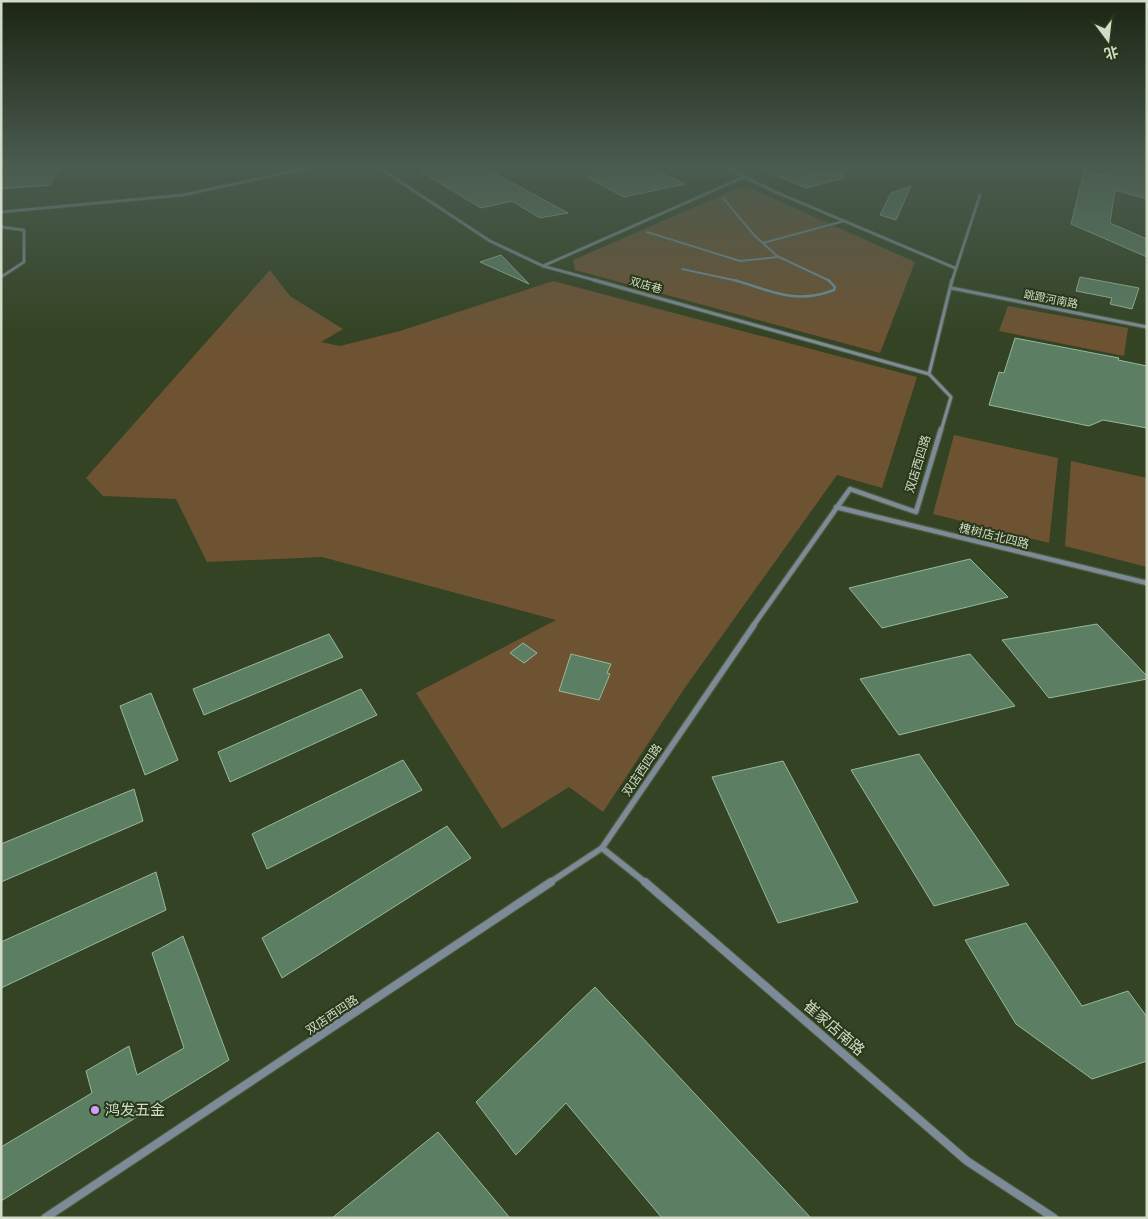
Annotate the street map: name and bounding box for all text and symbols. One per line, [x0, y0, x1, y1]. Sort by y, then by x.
north arrow [1083, 15, 1133, 65]
text: 北 [1102, 42, 1120, 62]
street label: 双店巷 [628, 275, 664, 296]
street label: 跳蹬河南路 [1023, 288, 1079, 311]
street label: 双店西四路 [903, 433, 934, 495]
street label: 槐树店北四路 [957, 520, 1031, 552]
street label: 双店西四路 [619, 741, 665, 799]
street label: 双店西四路 [303, 992, 361, 1038]
street label: 崔家店南路 [800, 997, 868, 1059]
place label: 鸿发五金 [105, 1101, 165, 1119]
marker: 鸿发五金 [89, 1104, 101, 1116]

